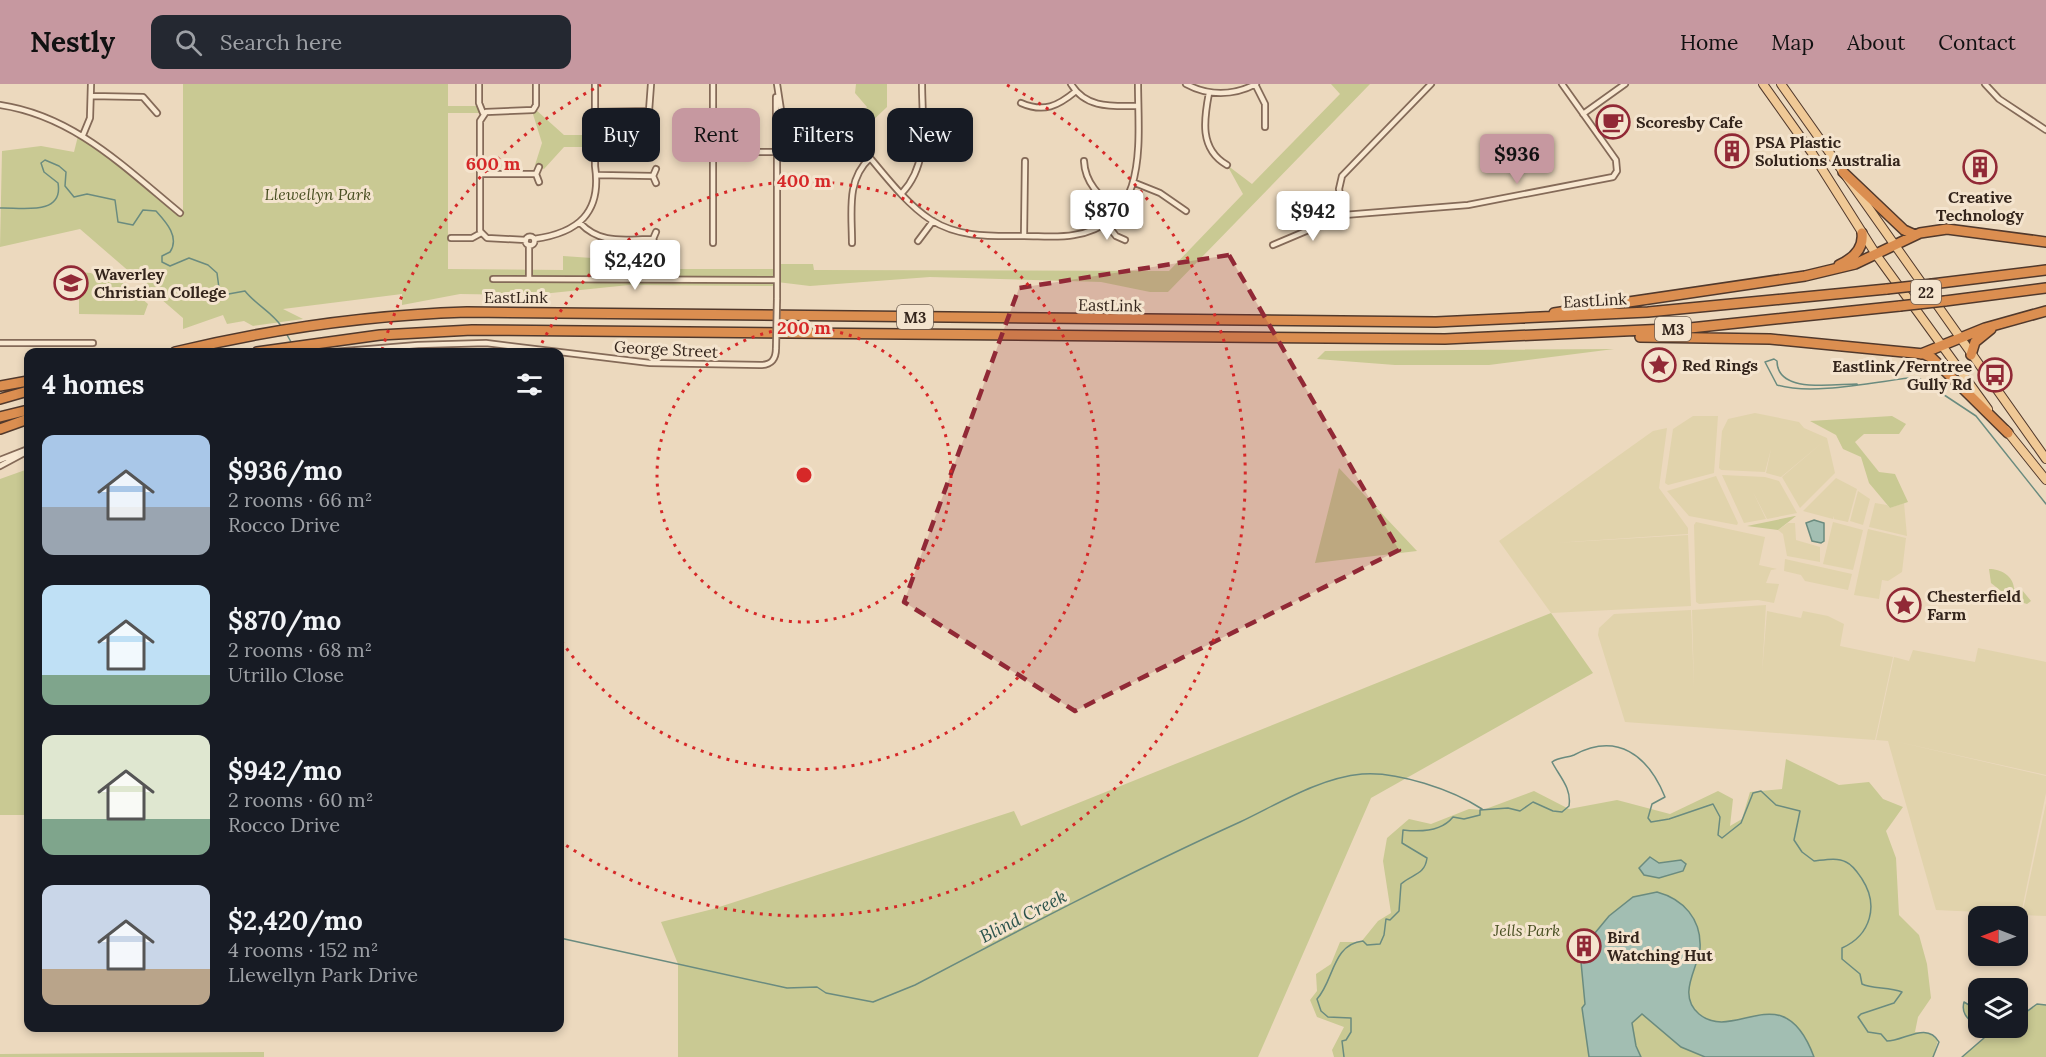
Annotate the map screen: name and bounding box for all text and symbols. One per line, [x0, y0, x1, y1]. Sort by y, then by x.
search box [151, 15, 571, 69]
text: Nestly [30, 24, 115, 60]
icon: search [172, 26, 205, 59]
text: Search here [220, 28, 342, 56]
text: Home [1680, 29, 1738, 56]
text: Map [1771, 29, 1814, 56]
text: About [1847, 29, 1905, 56]
text: Contact [1938, 29, 2016, 56]
cafe icon: Scoresby Cafe [1595, 104, 1631, 140]
chip: Buy [582, 108, 660, 162]
chip: Rent [672, 108, 760, 162]
chip: Filters [772, 108, 875, 162]
chip: New [887, 108, 973, 162]
place label: Scoresby Cafe [1636, 112, 1743, 132]
place label: PSA Plastic Solutions Australia [1755, 132, 1901, 170]
building icon: PSA Plastic Solutions Australia [1714, 133, 1750, 169]
pin: $936 [1481, 134, 1553, 185]
text: $936 [1494, 141, 1540, 166]
building icon: Creative Technology [1962, 149, 1998, 185]
text: 600 m [466, 152, 521, 175]
text: 400 m [777, 169, 831, 192]
park label: Llewellyn Park [265, 184, 371, 204]
place label: Creative Technology [1936, 187, 2024, 225]
pin: $870 [1071, 190, 1143, 241]
pin: $942 [1277, 191, 1349, 242]
text: $870 [1084, 197, 1130, 222]
text: $942 [1291, 198, 1335, 223]
pin: $2,420 [586, 240, 684, 291]
text: $2,420 [604, 247, 666, 272]
place label: Waverley Christian College [94, 264, 227, 302]
school or university icon: Waverley Christian College [53, 265, 89, 301]
road number: 22 [1911, 280, 1941, 304]
street label: EastLink [484, 287, 548, 307]
street label: EastLink [1563, 288, 1628, 312]
street label: EastLink [1078, 294, 1143, 316]
road number: M3 [897, 305, 933, 329]
text: 200 m [777, 316, 831, 339]
road number: M3 [1655, 317, 1691, 341]
street label: George Street [614, 336, 719, 362]
place icon: Red Rings [1641, 347, 1677, 383]
place label: Red Rings [1682, 355, 1758, 375]
place label: Eastlink/Ferntree Gully Rd [1832, 356, 1972, 394]
bus stop icon: Eastlink/Ferntree Gully Rd [1977, 357, 2013, 393]
text: 4 homes [42, 368, 144, 401]
icon: filters [513, 368, 546, 401]
text: $936/mo [228, 454, 343, 487]
icon: home [90, 459, 162, 531]
centre of rings [794, 465, 814, 485]
text: 2 rooms · 66 m² [228, 487, 373, 512]
text: Rocco Drive [228, 512, 340, 537]
place label: Chesterfield Farm [1927, 586, 2021, 624]
place icon: Chesterfield Farm [1886, 587, 1922, 623]
text: $870/mo [228, 604, 341, 637]
icon: home [90, 609, 162, 681]
text: 2 rooms · 68 m² [228, 637, 372, 662]
text: Utrillo Close [228, 662, 344, 687]
text: $942/mo [228, 754, 342, 787]
icon: home [90, 759, 162, 831]
text: 2 rooms · 60 m² [228, 787, 373, 812]
text: Rocco Drive [228, 812, 340, 837]
water label: Blind Creek [976, 884, 1070, 948]
text: $2,420/mo [228, 904, 363, 937]
north arrow [1968, 906, 2028, 966]
map controls [1968, 906, 2028, 1038]
icon: home [90, 909, 162, 981]
park label: Jells Park [1493, 920, 1560, 940]
place label: Bird Watching Hut [1607, 927, 1713, 965]
building icon: Bird Watching Hut [1566, 928, 1602, 964]
text: 4 rooms · 152 m² [228, 937, 378, 962]
text: Llewellyn Park Drive [228, 962, 418, 987]
button: layers [1968, 978, 2028, 1038]

